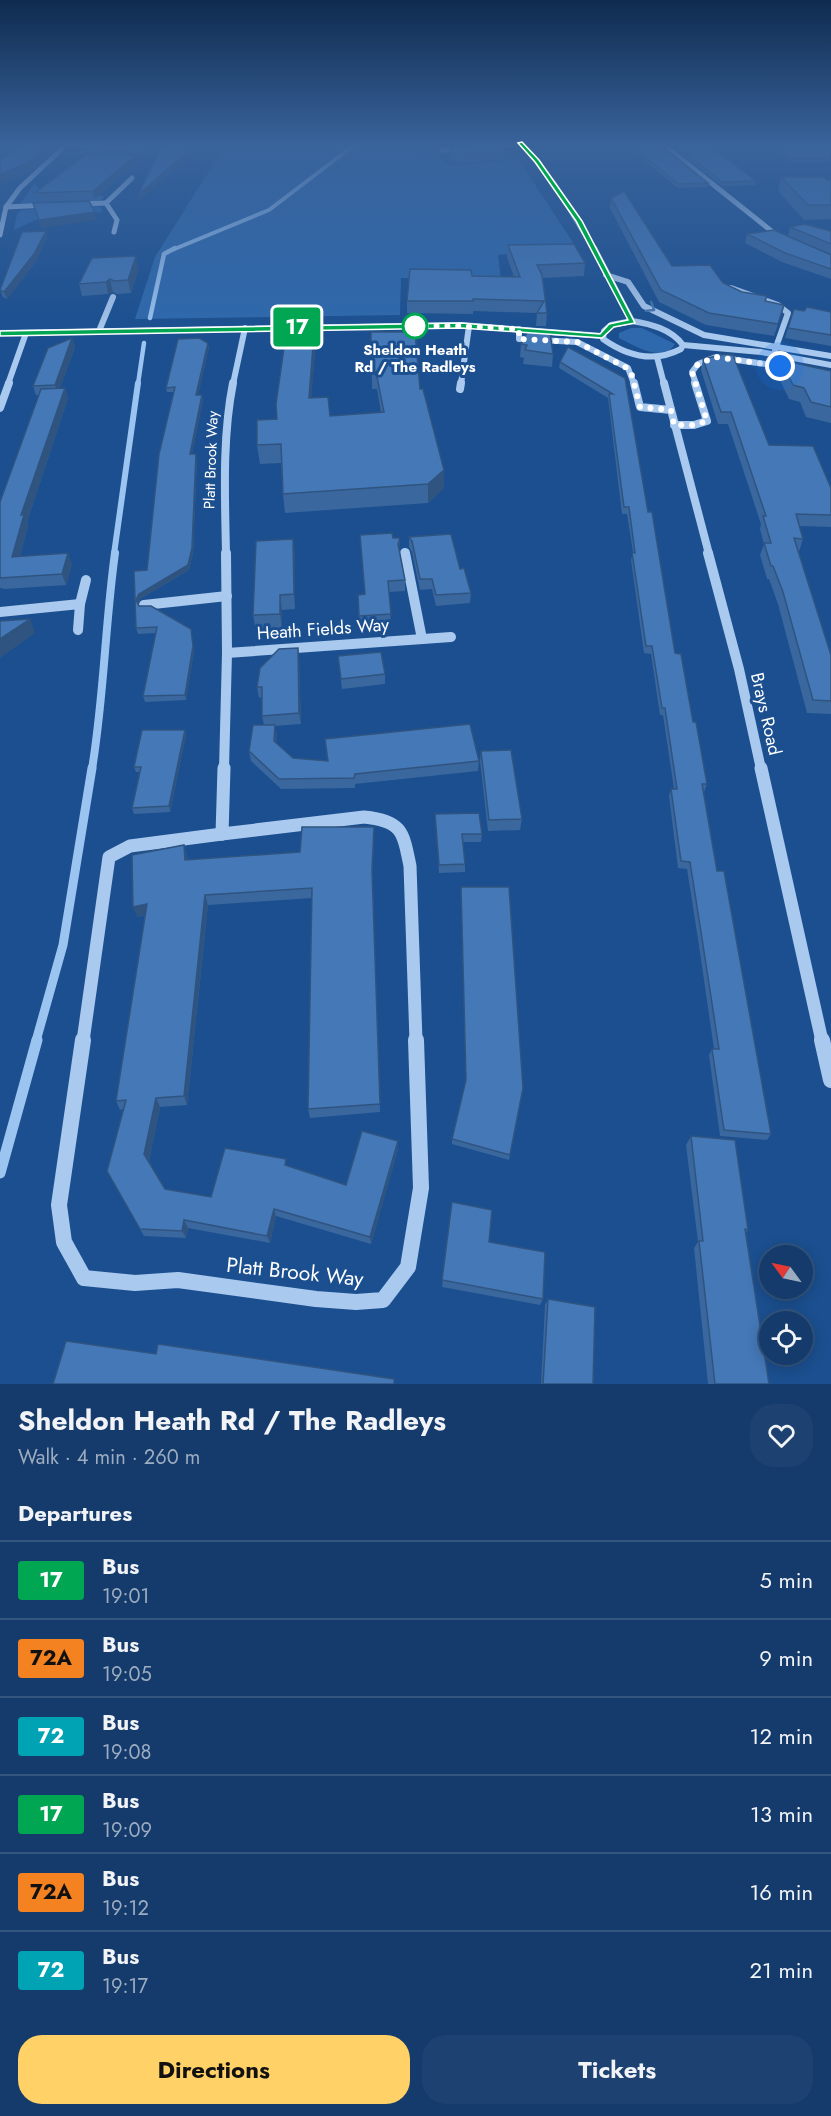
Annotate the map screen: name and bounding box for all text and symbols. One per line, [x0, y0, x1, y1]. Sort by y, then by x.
one-way arrow [644, 301, 655, 312]
line badge: 17 [270, 308, 324, 346]
text: 17 [285, 312, 309, 342]
marker: Sheldon Heath Rd / The Radleys [402, 313, 428, 339]
place label: Sheldon Heath Rd / The Radleys [354, 339, 476, 378]
your location [765, 351, 795, 381]
street label: Platt Brook Way [198, 410, 224, 510]
street label: Heath Fields Way [256, 611, 390, 647]
street label: Brays Road [744, 670, 788, 758]
north arrow [759, 1245, 813, 1299]
map controls [759, 1245, 813, 1365]
street label: Platt Brook Way [225, 1250, 366, 1294]
button: locate [759, 1311, 813, 1365]
text: Sheldon Heath Rd / The Radleys [18, 1400, 446, 1441]
button: heart [750, 1404, 813, 1467]
text: Walk · 4 min · 260 m [18, 1443, 200, 1472]
text: Departures [18, 1497, 132, 1529]
text: Bus [102, 1550, 139, 1582]
text: 5 min [760, 1564, 813, 1596]
text: 17 [39, 1565, 63, 1595]
text: 19:01 [102, 1582, 150, 1611]
text: Bus [102, 1628, 139, 1660]
text: 9 min [759, 1642, 813, 1674]
text: 72A [30, 1643, 72, 1673]
text: 19:05 [102, 1660, 152, 1689]
text: Bus [102, 1706, 139, 1738]
text: 12 min [750, 1720, 813, 1752]
text: 72 [38, 1721, 64, 1751]
text: 19:08 [102, 1738, 151, 1767]
text: Bus [102, 1784, 139, 1816]
text: 13 min [750, 1798, 813, 1830]
text: 17 [39, 1799, 63, 1829]
text: 19:09 [102, 1816, 152, 1845]
text: Bus [102, 1862, 139, 1894]
text: 16 min [749, 1876, 813, 1908]
text: 72A [30, 1877, 72, 1907]
text: 19:12 [102, 1894, 149, 1923]
text: Bus [102, 1940, 139, 1972]
text: 21 min [750, 1954, 813, 1986]
text: 72 [38, 1955, 64, 1985]
text: 19:17 [102, 1972, 148, 2001]
button: Directions [18, 2035, 410, 2104]
button: Tickets [422, 2035, 813, 2104]

